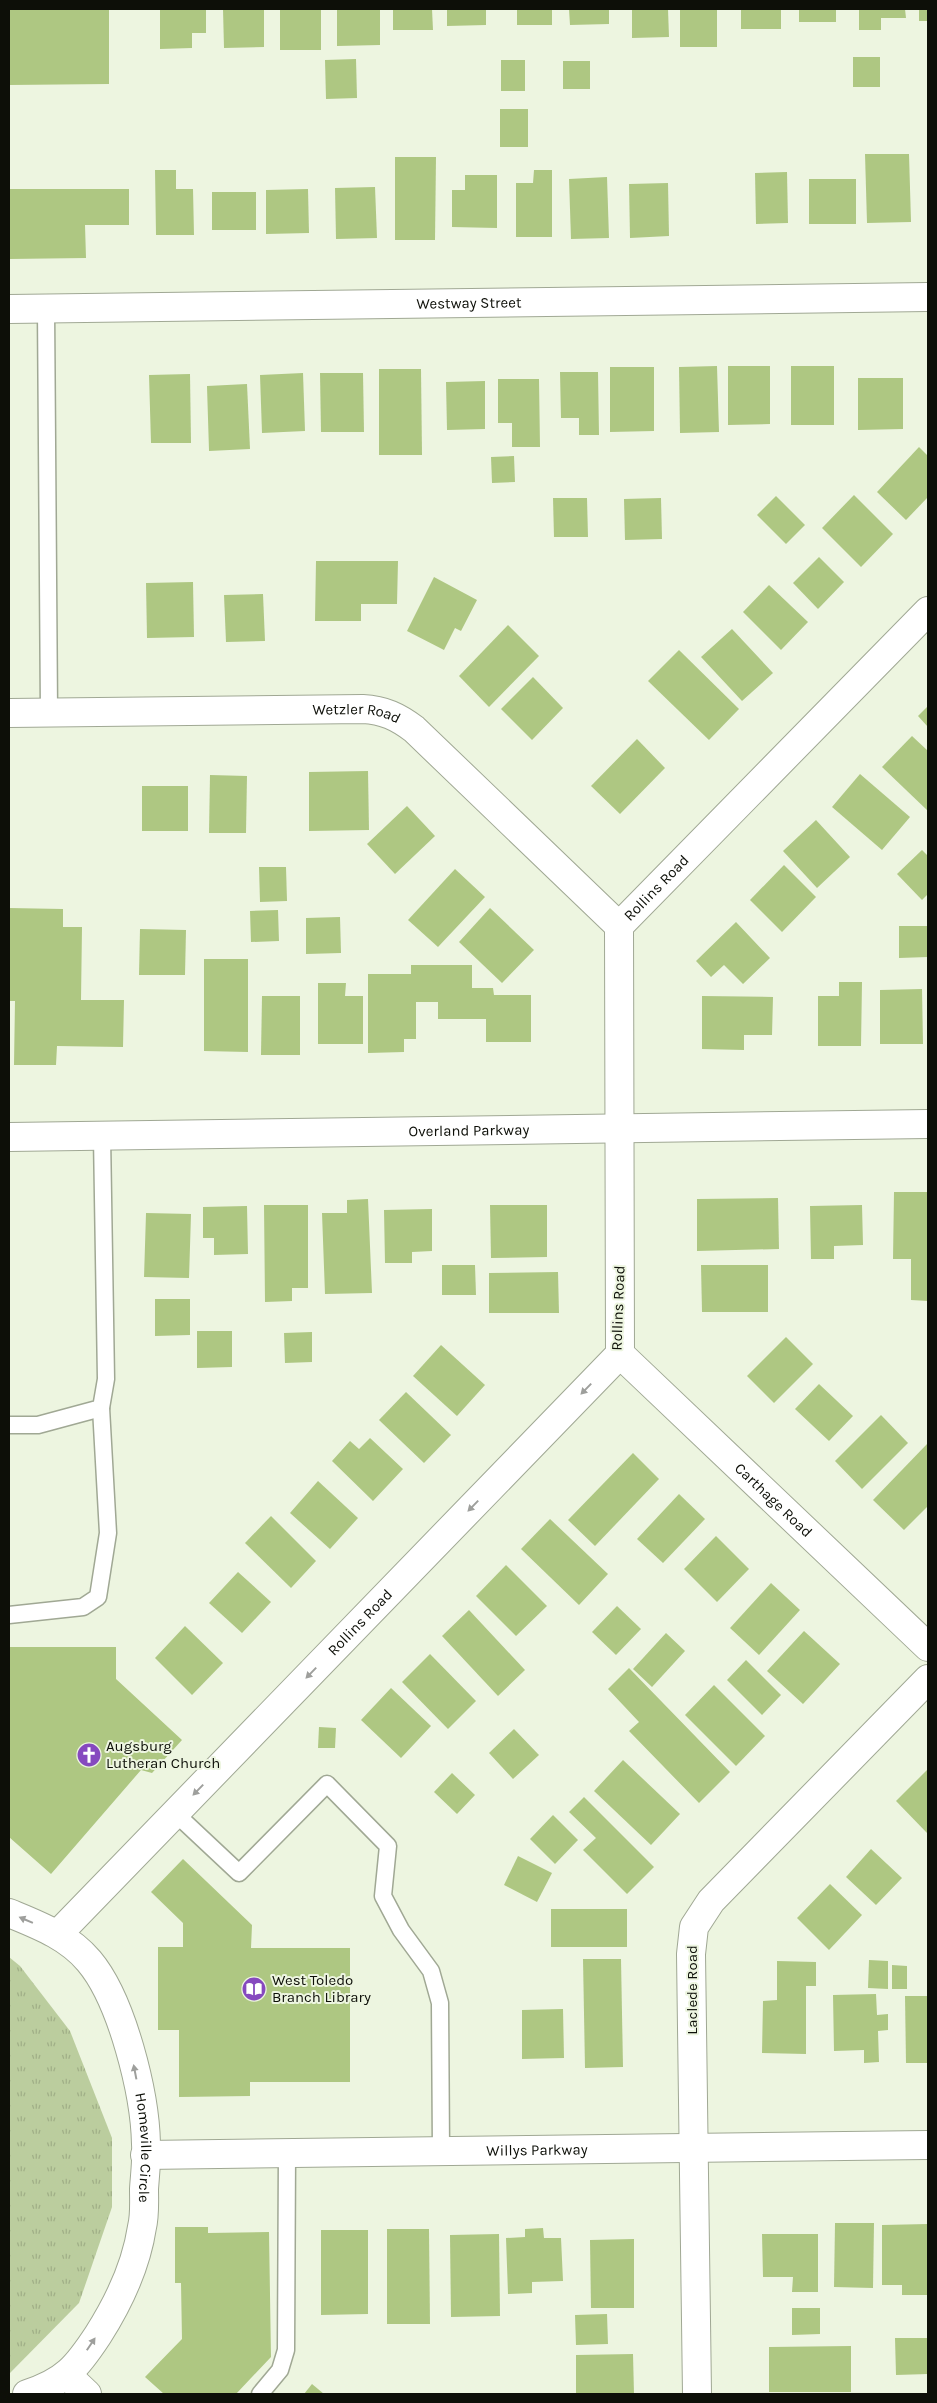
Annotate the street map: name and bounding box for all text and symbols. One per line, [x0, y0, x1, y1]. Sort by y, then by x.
street label: Westway Street [416, 293, 522, 313]
street label: Wetzler Road [312, 700, 404, 727]
street label: Rollins Road [620, 851, 693, 925]
street label: Overland Parkway [408, 1121, 530, 1140]
street label: Rollins Road [608, 1265, 628, 1351]
one-way arrow [580, 1383, 592, 1395]
street label: Carthage Road [731, 1459, 816, 1541]
one-way arrow [467, 1499, 479, 1511]
street label: Rollins Road [324, 1585, 396, 1659]
one-way arrow [305, 1666, 317, 1678]
place label: Augsburg Lutheran Church [106, 1737, 220, 1772]
church icon: Augsburg Lutheran Church [76, 1742, 102, 1768]
one-way arrow [192, 1783, 204, 1795]
one-way arrow [19, 1916, 33, 1924]
street label: Laclede Road [683, 1945, 701, 2035]
place label: West Toledo Branch Library [272, 1971, 371, 2006]
library icon: West Toledo Branch Library [241, 1976, 267, 2002]
one-way arrow [131, 2065, 139, 2080]
street label: Homeville Circle [131, 2091, 155, 2203]
street label: Willys Parkway [486, 2140, 588, 2160]
one-way arrow [86, 2338, 96, 2351]

